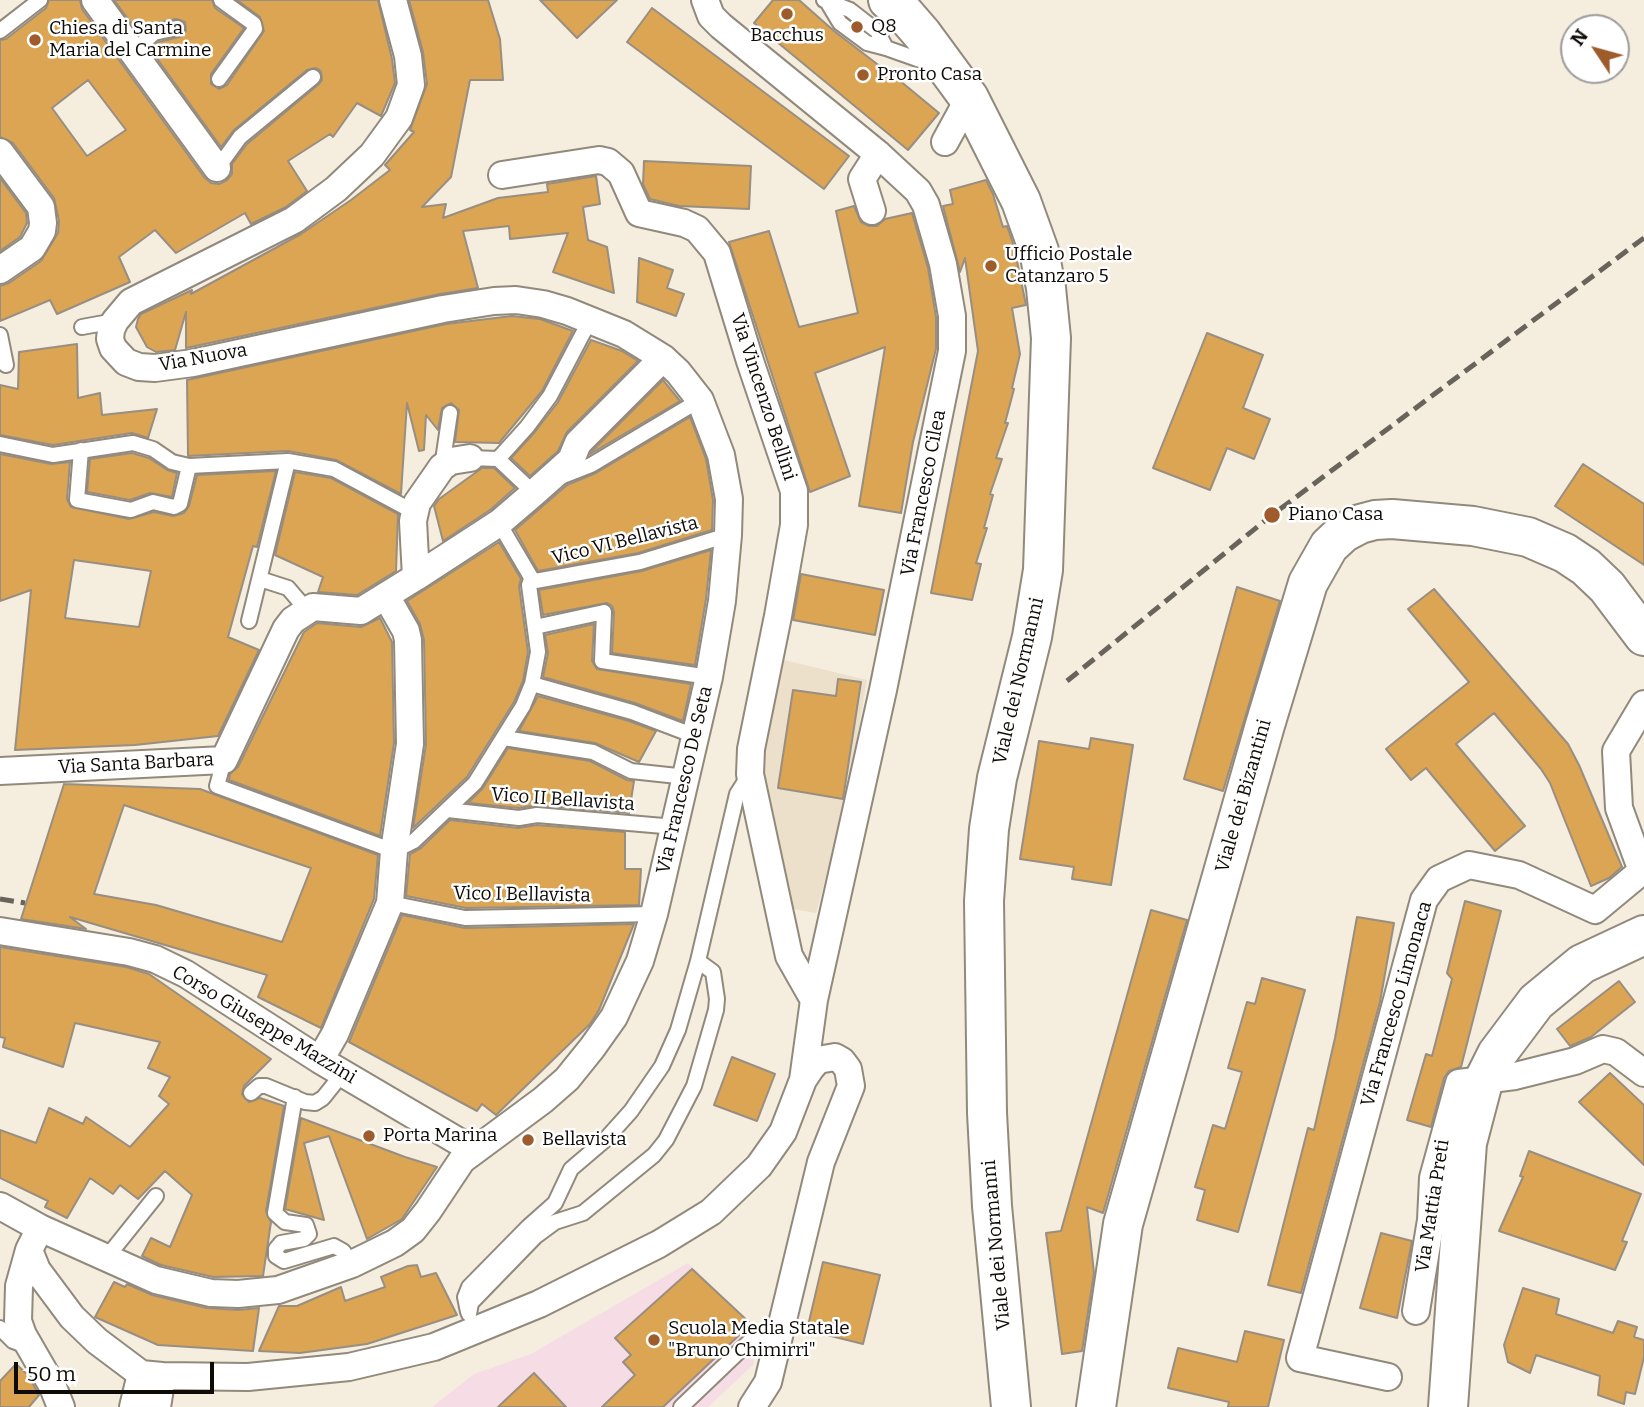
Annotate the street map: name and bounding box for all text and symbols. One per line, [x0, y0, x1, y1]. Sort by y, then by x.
marker: Bacchus [779, 6, 795, 22]
north arrow [1560, 14, 1630, 84]
place label: Q8 [871, 16, 897, 38]
place label: Chiesa di Santa Maria del Carmine [49, 18, 211, 62]
marker: Q8 [849, 19, 865, 35]
place label: Bacchus [750, 25, 824, 47]
text: N [1566, 25, 1593, 50]
marker: Chiesa di Santa Maria del Carmine [27, 32, 43, 48]
place label: Pronto Casa [877, 64, 982, 86]
marker: Pronto Casa [855, 67, 871, 83]
place label: Ufficio Postale Catanzaro 5 [1005, 244, 1132, 288]
marker: Ufficio Postale Catanzaro 5 [983, 258, 999, 274]
street label: Via Vincenzo Bellini [725, 311, 801, 483]
street label: Via Nuova [157, 339, 249, 377]
street label: Via Francesco Cilea [897, 408, 951, 578]
place label: Piano Casa [1288, 504, 1383, 526]
marker: Piano Casa [1262, 505, 1282, 525]
street label: Vico VI Bellavista [549, 512, 701, 570]
street label: Viale dei Normanni [989, 595, 1049, 767]
street label: Via Francesco De Seta [652, 684, 718, 876]
street label: Viale dei Bizantini [1211, 717, 1277, 875]
street label: Via Santa Barbara [58, 749, 214, 779]
street label: Vico II Bellavista [490, 784, 636, 816]
street label: Vico I Bellavista [453, 882, 591, 908]
street label: Via Francesco Limonaca [1357, 899, 1437, 1109]
street label: Corso Giuseppe Mazzini [168, 961, 360, 1089]
place label: Porta Marina [383, 1125, 497, 1147]
marker: Porta Marina [361, 1128, 377, 1144]
place label: Bellavista [542, 1129, 627, 1151]
marker: Bellavista [520, 1132, 536, 1148]
street label: Via Mattia Preti [1411, 1138, 1455, 1274]
street label: Viale dei Normanni [978, 1159, 1016, 1331]
place label: Scuola Media Statale "Bruno Chimirri" [668, 1318, 850, 1362]
marker: Scuola Media Statale "Bruno Chimirri" [646, 1332, 662, 1348]
scale bar [18, 1348, 217, 1392]
text: 50 m [27, 1361, 76, 1387]

